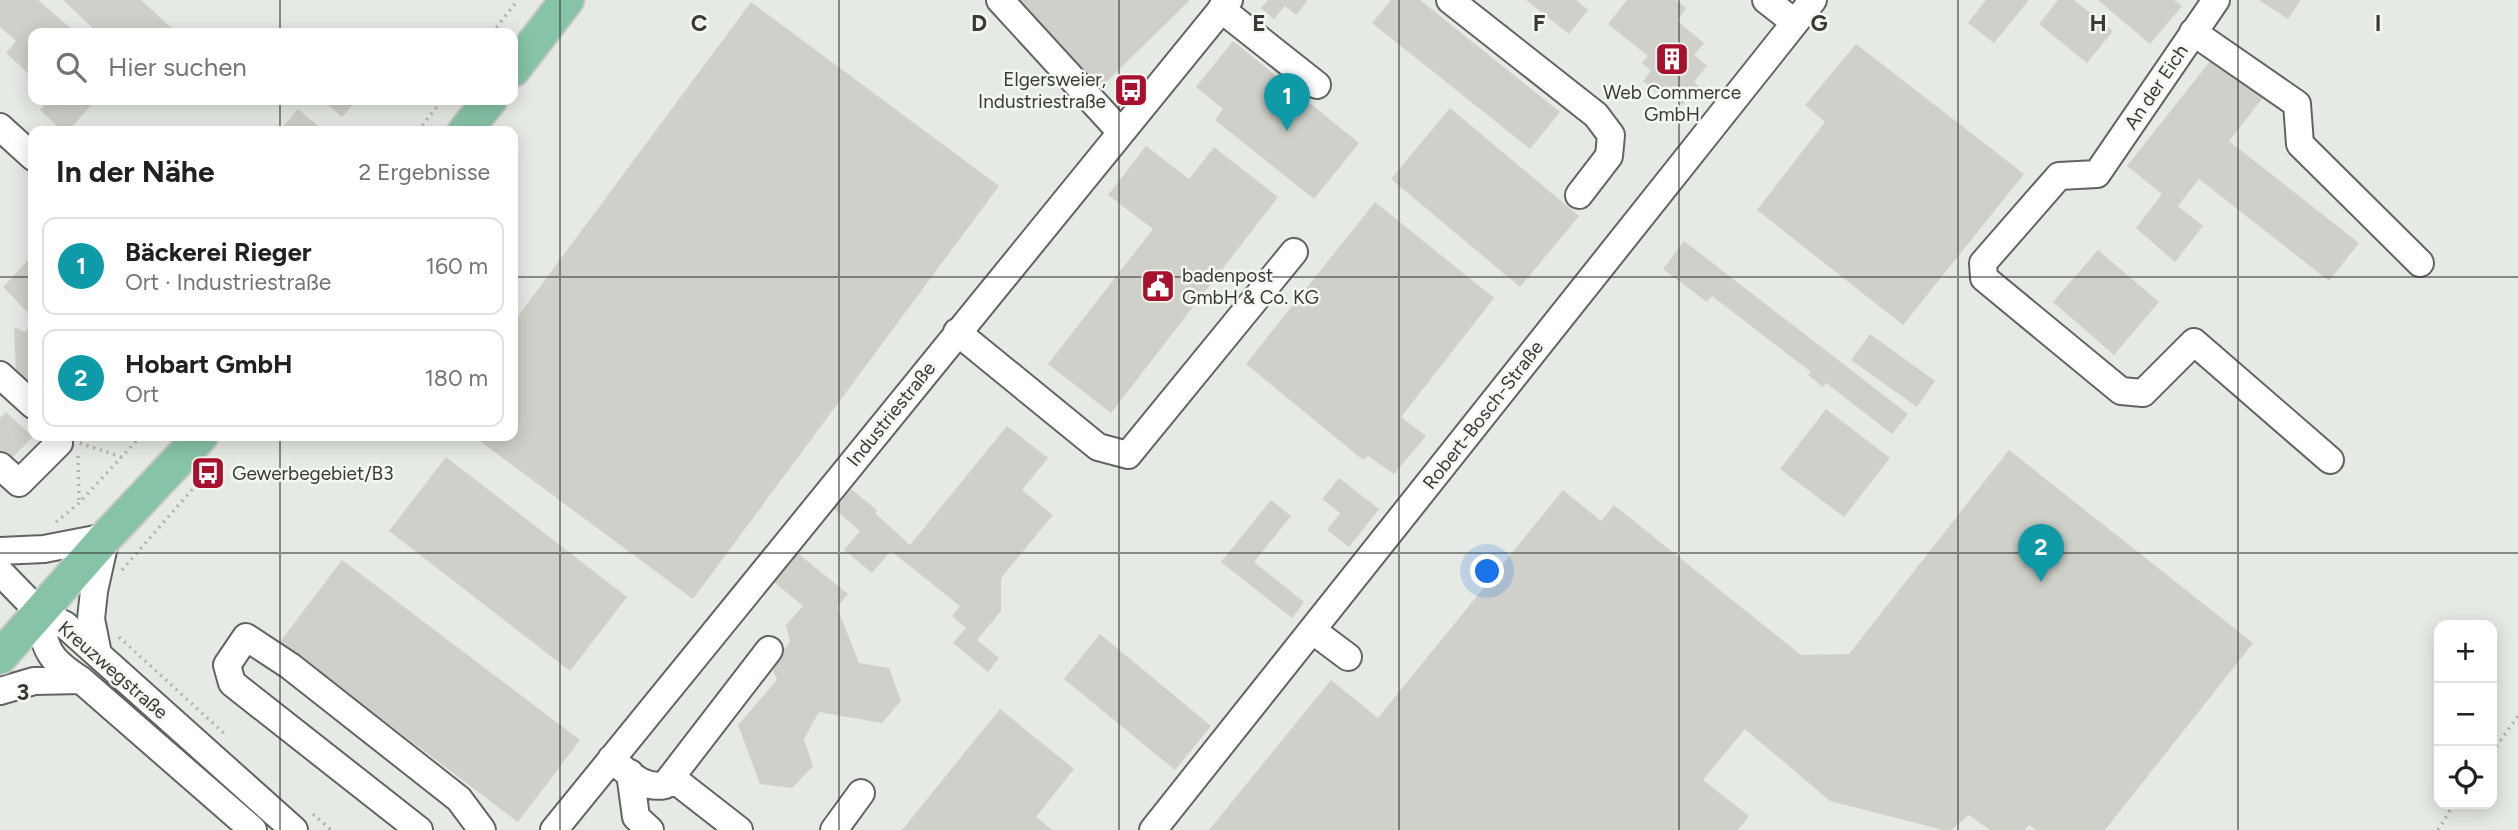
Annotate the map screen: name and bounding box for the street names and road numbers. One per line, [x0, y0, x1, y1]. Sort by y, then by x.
street label: An der Eich [2119, 40, 2193, 134]
street label: Robert-Bosch-Straße [1418, 336, 1548, 494]
street label: Industriestraße [842, 357, 940, 471]
street label: Kreuzwegstraße [53, 616, 173, 724]

